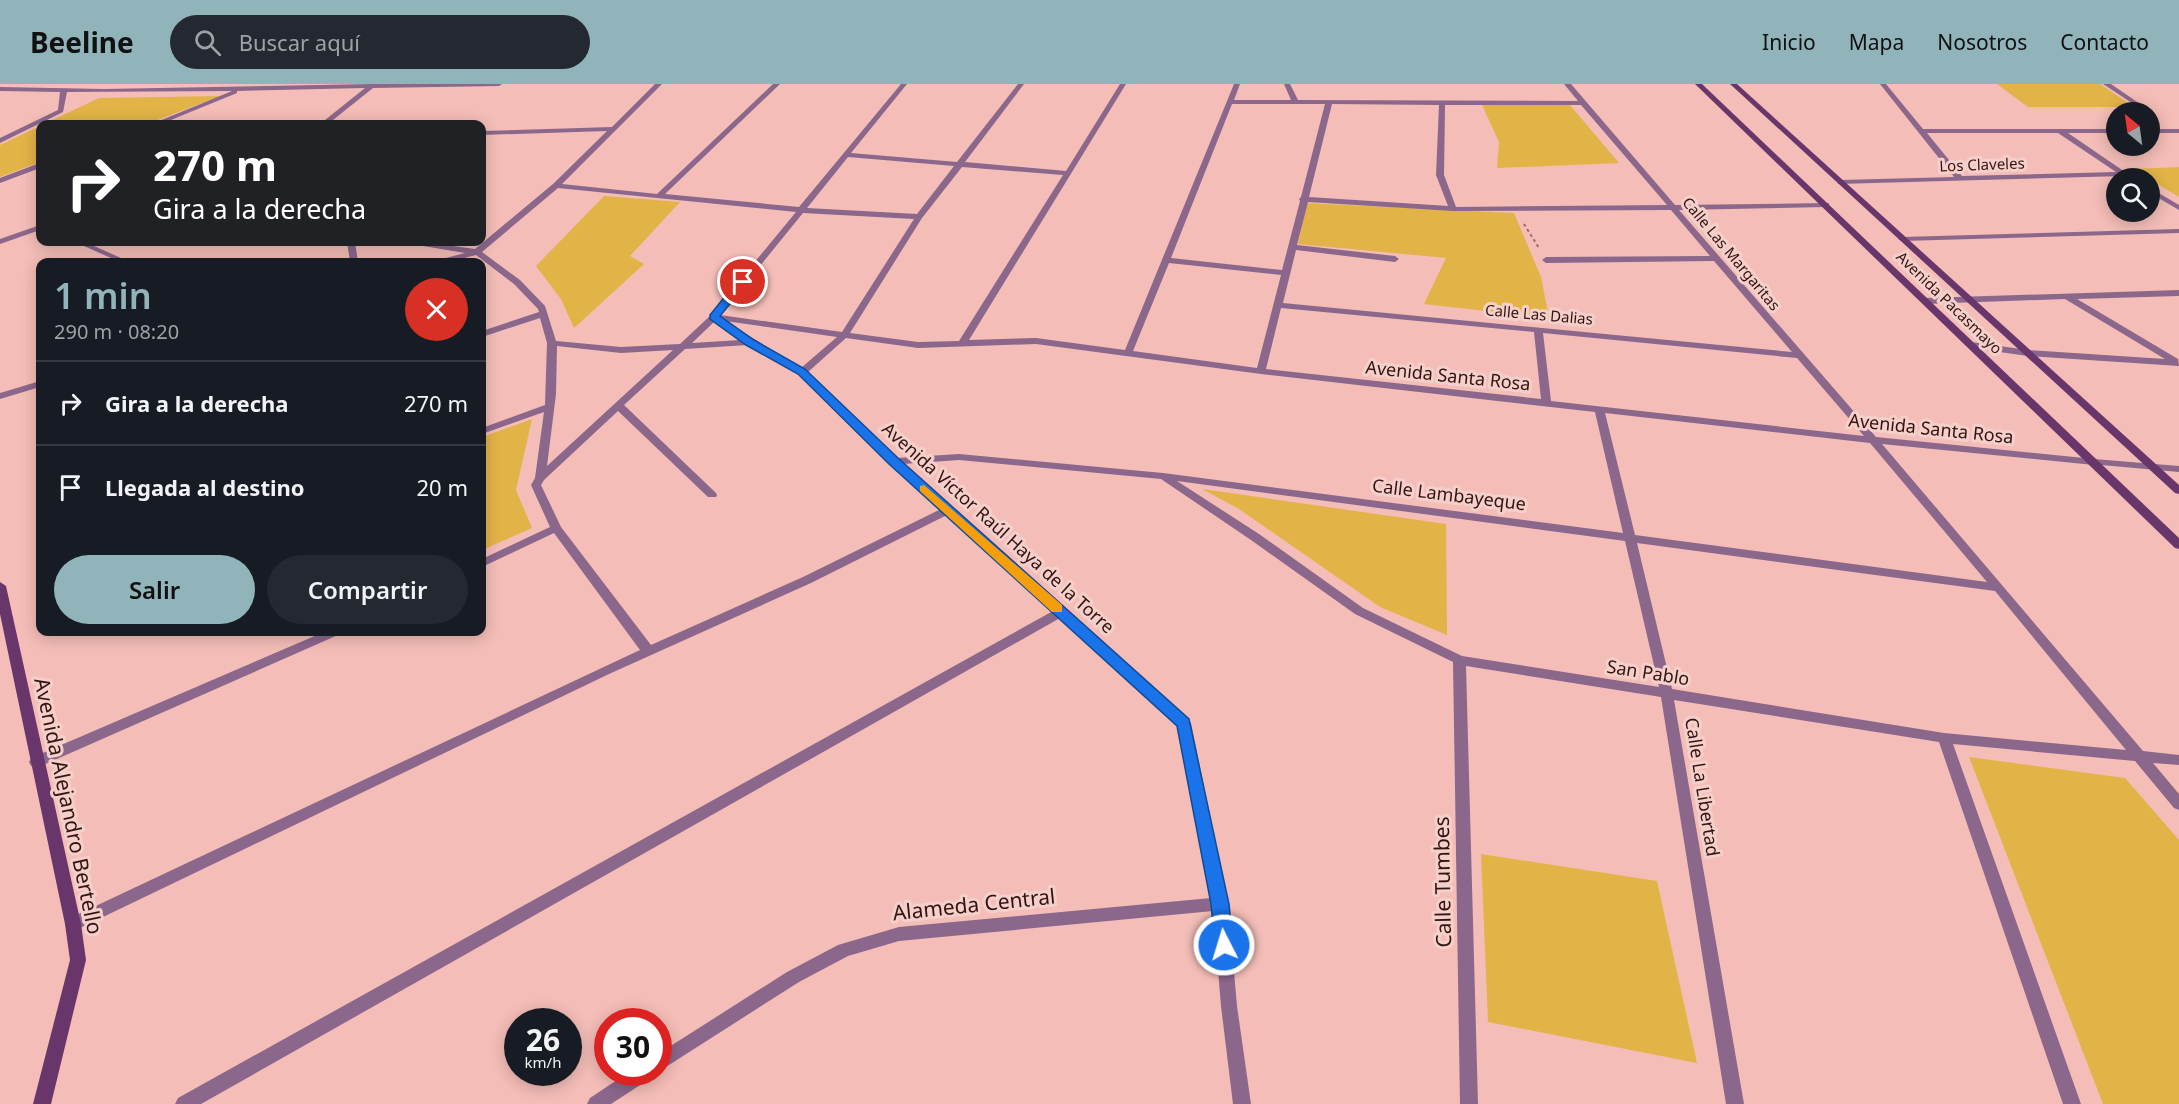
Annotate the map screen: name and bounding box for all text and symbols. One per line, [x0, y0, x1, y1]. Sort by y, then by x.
search box [170, 15, 590, 69]
text: Beeline [30, 23, 134, 61]
icon: search [191, 26, 224, 59]
text: Buscar aquí [239, 27, 360, 57]
text: Inicio [1762, 28, 1816, 56]
text: Mapa [1849, 28, 1904, 56]
text: Nosotros [1937, 28, 2027, 56]
text: Contacto [2060, 28, 2149, 56]
north arrow [2106, 102, 2160, 156]
map controls [2106, 102, 2160, 222]
text: 270 m [153, 136, 277, 193]
icon: right [54, 144, 132, 222]
street label: Los Claveles [1939, 153, 2025, 175]
button: search [2106, 168, 2160, 222]
text: Gira a la derecha [153, 190, 366, 227]
street label: Calle Las Margaritas [1678, 192, 1785, 314]
street label: Avenida Pacasmayo [1892, 247, 2007, 358]
pin [717, 256, 768, 307]
icon: arrive [726, 265, 759, 298]
text: 1 min [54, 271, 152, 320]
button: close [405, 278, 468, 341]
street label: Calle Las Dalias [1484, 299, 1594, 329]
text: 290 m · 08:20 [54, 318, 179, 345]
street label: Avenida Santa Rosa [1364, 354, 1532, 396]
icon: right [54, 387, 87, 420]
text: Gira a la derecha [105, 388, 289, 418]
text: 270 m [404, 388, 468, 418]
street label: Avenida Santa Rosa [1847, 407, 2015, 449]
street label: Avenida Víctor Raúl Haya de la Torre [877, 416, 1120, 638]
icon: arrive [54, 471, 87, 504]
text: Llegada al destino [105, 472, 305, 502]
text: 20 m [417, 472, 468, 502]
street label: Calle Lambayeque [1371, 473, 1527, 515]
button: Salir [54, 555, 255, 624]
button: Compartir [267, 555, 468, 624]
street label: San Pablo [1605, 654, 1691, 690]
street label: Avenida Alejandro Bertello [28, 675, 110, 937]
street label: Calle La Libertad [1680, 716, 1726, 858]
street label: Calle Tumbes [1427, 816, 1457, 948]
street label: Alameda Central [891, 882, 1057, 926]
position arrow [1192, 913, 1256, 977]
speed limit sign: 30 [594, 1008, 672, 1086]
text: 26 [526, 1019, 560, 1060]
text: km/h [525, 1052, 561, 1072]

